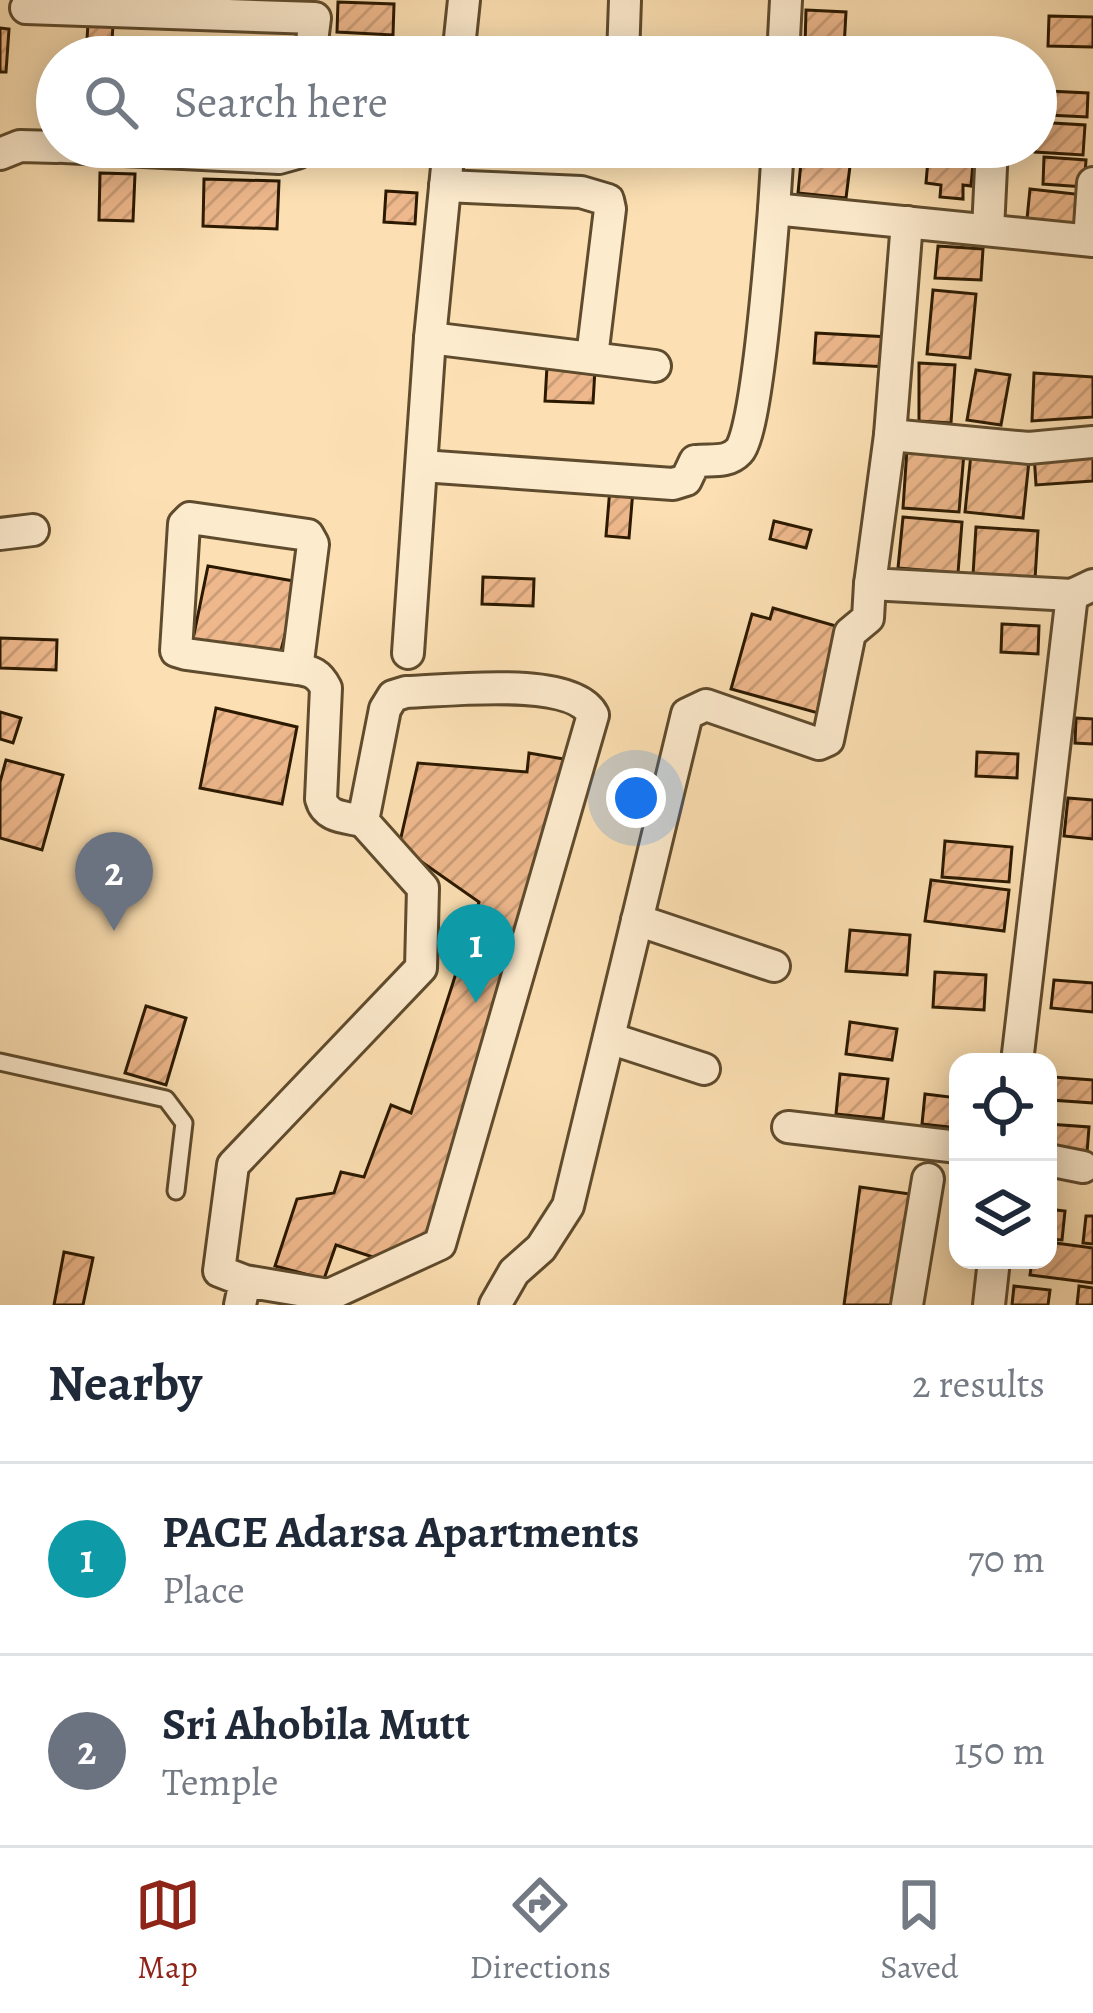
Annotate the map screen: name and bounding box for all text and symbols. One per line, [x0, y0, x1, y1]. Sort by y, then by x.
search box [36, 36, 1057, 168]
icon: search [78, 69, 144, 135]
text: Search here [174, 71, 388, 133]
your location [606, 768, 666, 828]
pin: 2 [75, 832, 153, 931]
pin: 1 [437, 904, 515, 1003]
map controls [949, 1053, 1057, 1269]
button: locate [949, 1053, 1057, 1161]
button: layers [949, 1161, 1057, 1269]
text: Nearby [48, 1348, 202, 1418]
text: 2 results [912, 1357, 1045, 1410]
text: PACE Adarsa Apartments [162, 1501, 639, 1563]
text: 1 [80, 1532, 94, 1585]
text: 70 m [968, 1532, 1045, 1585]
text: Place [162, 1563, 245, 1616]
text: Sri Ahobila Mutt [162, 1693, 470, 1755]
text: 2 [78, 1724, 96, 1777]
text: 150 m [954, 1724, 1045, 1777]
text: Temple [162, 1755, 278, 1808]
tab: Map [135, 1872, 201, 1989]
tab: Directions [470, 1872, 611, 1989]
tab: Saved [880, 1872, 958, 1989]

